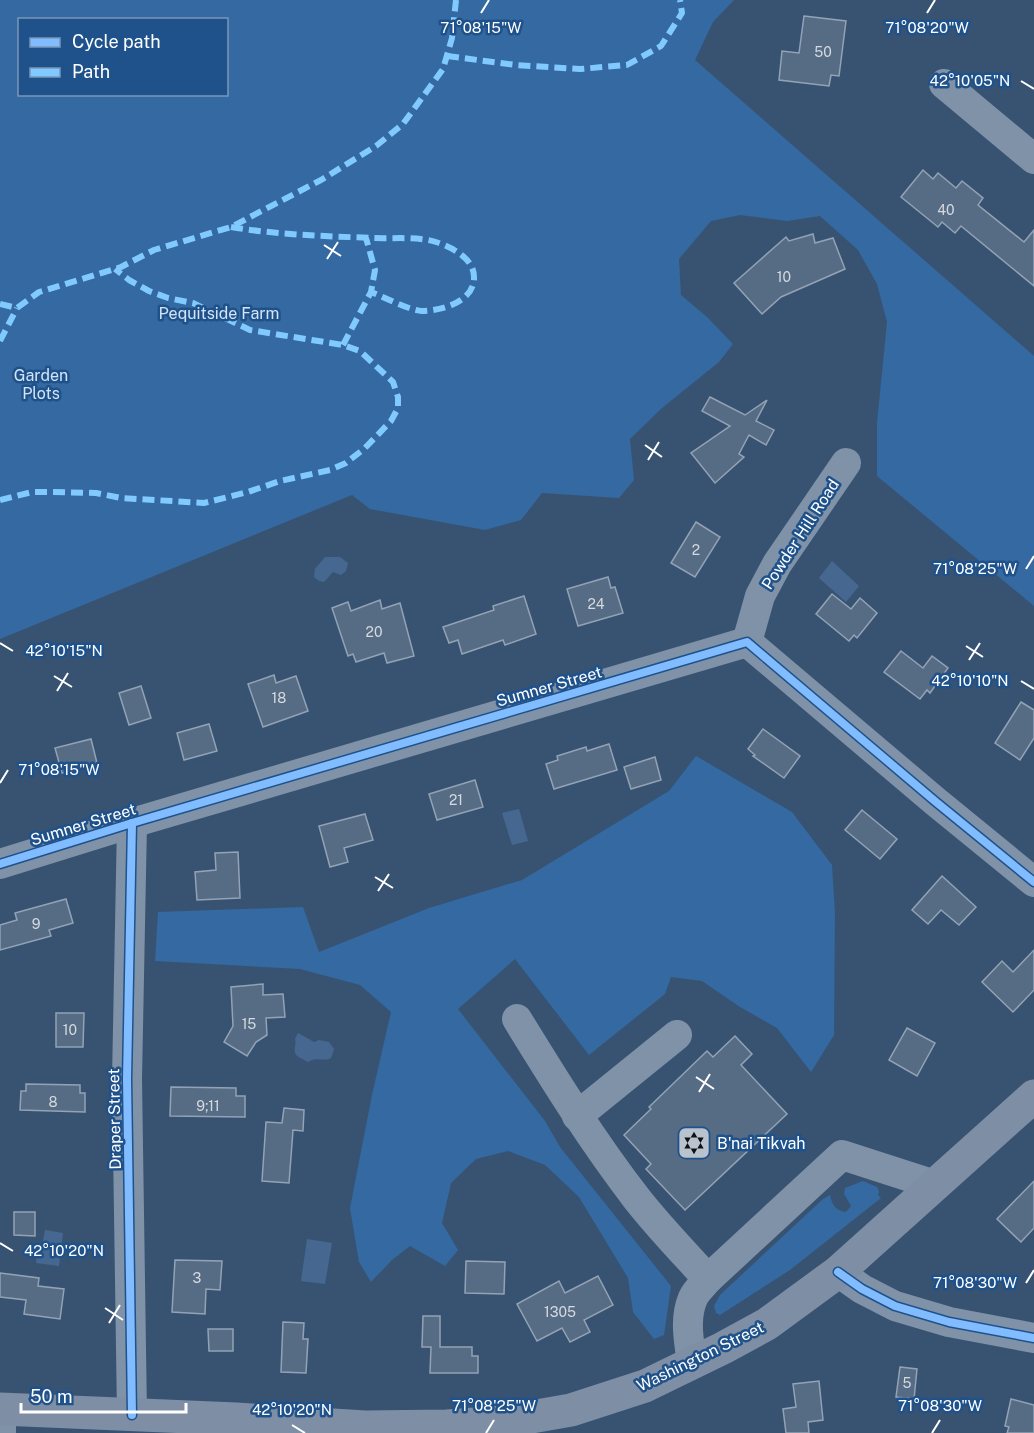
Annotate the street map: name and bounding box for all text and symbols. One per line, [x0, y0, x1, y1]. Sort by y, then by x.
legend [18, 18, 228, 96]
text: 71°08'15"W [440, 19, 522, 36]
text: 71°08'20"W [885, 19, 969, 36]
text: Cycle path [72, 31, 161, 52]
house number: 50 [814, 44, 832, 60]
text: Path [72, 61, 110, 82]
text: 42°10'05"N [930, 72, 1010, 89]
house number: 40 [937, 202, 955, 218]
house number: 10 [777, 269, 791, 285]
park label: Pequitside Farm [159, 304, 279, 323]
park label: Garden Plots [14, 366, 68, 403]
street label: Powder Hill Road [758, 476, 843, 593]
house number: 2 [692, 542, 700, 558]
text: 71°08'25"W [933, 560, 1017, 577]
house number: 24 [587, 596, 605, 612]
house number: 20 [366, 624, 382, 640]
text: 42°10'15"N [25, 642, 103, 659]
street label: Sumner Street [494, 662, 604, 711]
text: 42°10'10"N [931, 672, 1009, 689]
house number: 18 [272, 690, 286, 706]
text: 71°08'15"W [18, 761, 100, 778]
house number: 21 [449, 792, 463, 808]
street label: Sumner Street [28, 799, 138, 850]
house number: 9 [32, 916, 41, 932]
house number: 15 [242, 1016, 256, 1032]
house number: 10 [63, 1022, 77, 1038]
street label: Draper Street [104, 1068, 125, 1170]
house number: 8 [48, 1094, 58, 1110]
house number: 9;11 [196, 1098, 220, 1114]
synagogue icon: B'nai Tikvah [676, 1125, 712, 1161]
place label: B'nai Tikvah [717, 1134, 806, 1153]
text: 42°10'20"N [24, 1242, 104, 1259]
house number: 3 [193, 1270, 202, 1286]
text: 71°08'30"W [933, 1274, 1017, 1291]
house number: 1305 [544, 1304, 576, 1320]
street label: Washington Street [634, 1317, 767, 1395]
house number: 5 [903, 1375, 912, 1391]
scale bar [21, 1376, 186, 1414]
text: 50 m [30, 1386, 73, 1407]
text: 71°08'25"W [452, 1397, 536, 1414]
text: 71°08'30"W [898, 1397, 982, 1414]
text: 42°10'20"N [252, 1401, 332, 1418]

